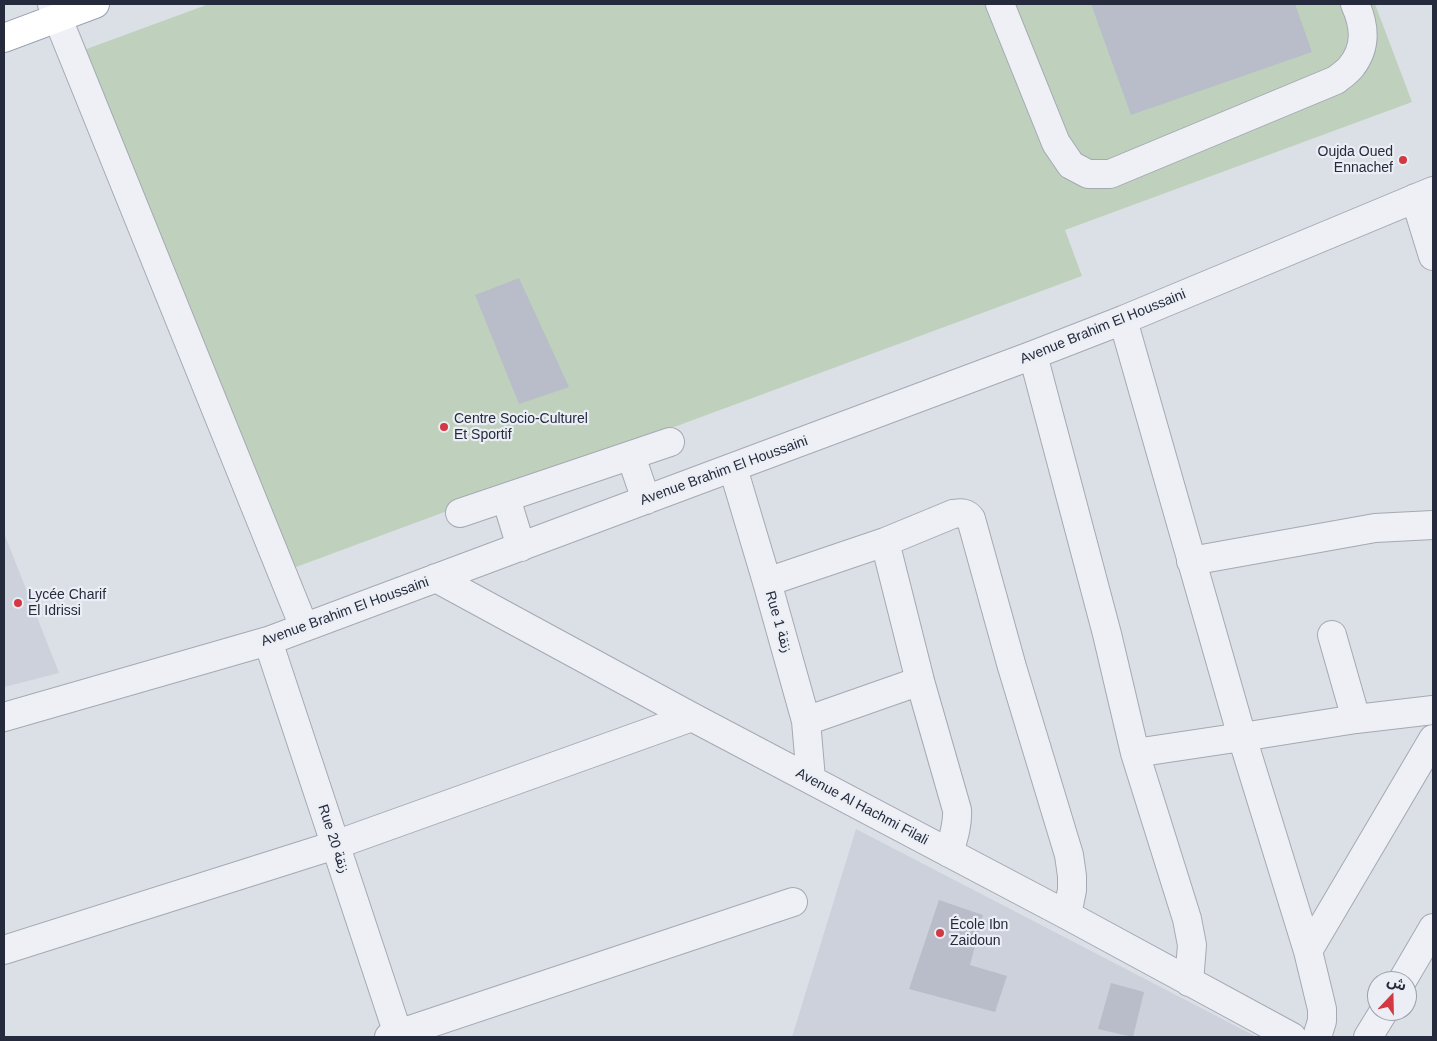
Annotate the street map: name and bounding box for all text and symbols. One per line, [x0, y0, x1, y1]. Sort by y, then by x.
place label: Oujda Oued Ennachef [1318, 144, 1393, 176]
marker: Oujda Oued Ennachef [1397, 154, 1409, 166]
street label: Avenue Brahim El Houssaini [1018, 286, 1188, 368]
place label: Centre Socio-Culturel Et Sportif [454, 411, 588, 444]
marker: Centre Socio-Culturel Et Sportif [438, 421, 450, 433]
street label: Avenue Brahim El Houssaini [638, 433, 810, 509]
street label: Avenue Brahim El Houssaini [259, 574, 431, 650]
place label: Lycée Charif El Idrissi [28, 587, 106, 620]
street label: Rue 1 زنقة [761, 589, 795, 655]
marker: Lycée Charif El Idrissi [12, 597, 24, 609]
street label: Avenue Al Hachmi Filali [793, 765, 931, 849]
street label: Rue 20 زنقة [314, 803, 352, 875]
place label: École Ibn Zaidoun [950, 917, 1008, 950]
marker: École Ibn Zaidoun [934, 927, 946, 939]
north arrow [1367, 971, 1417, 1021]
text: ش [1385, 972, 1409, 994]

